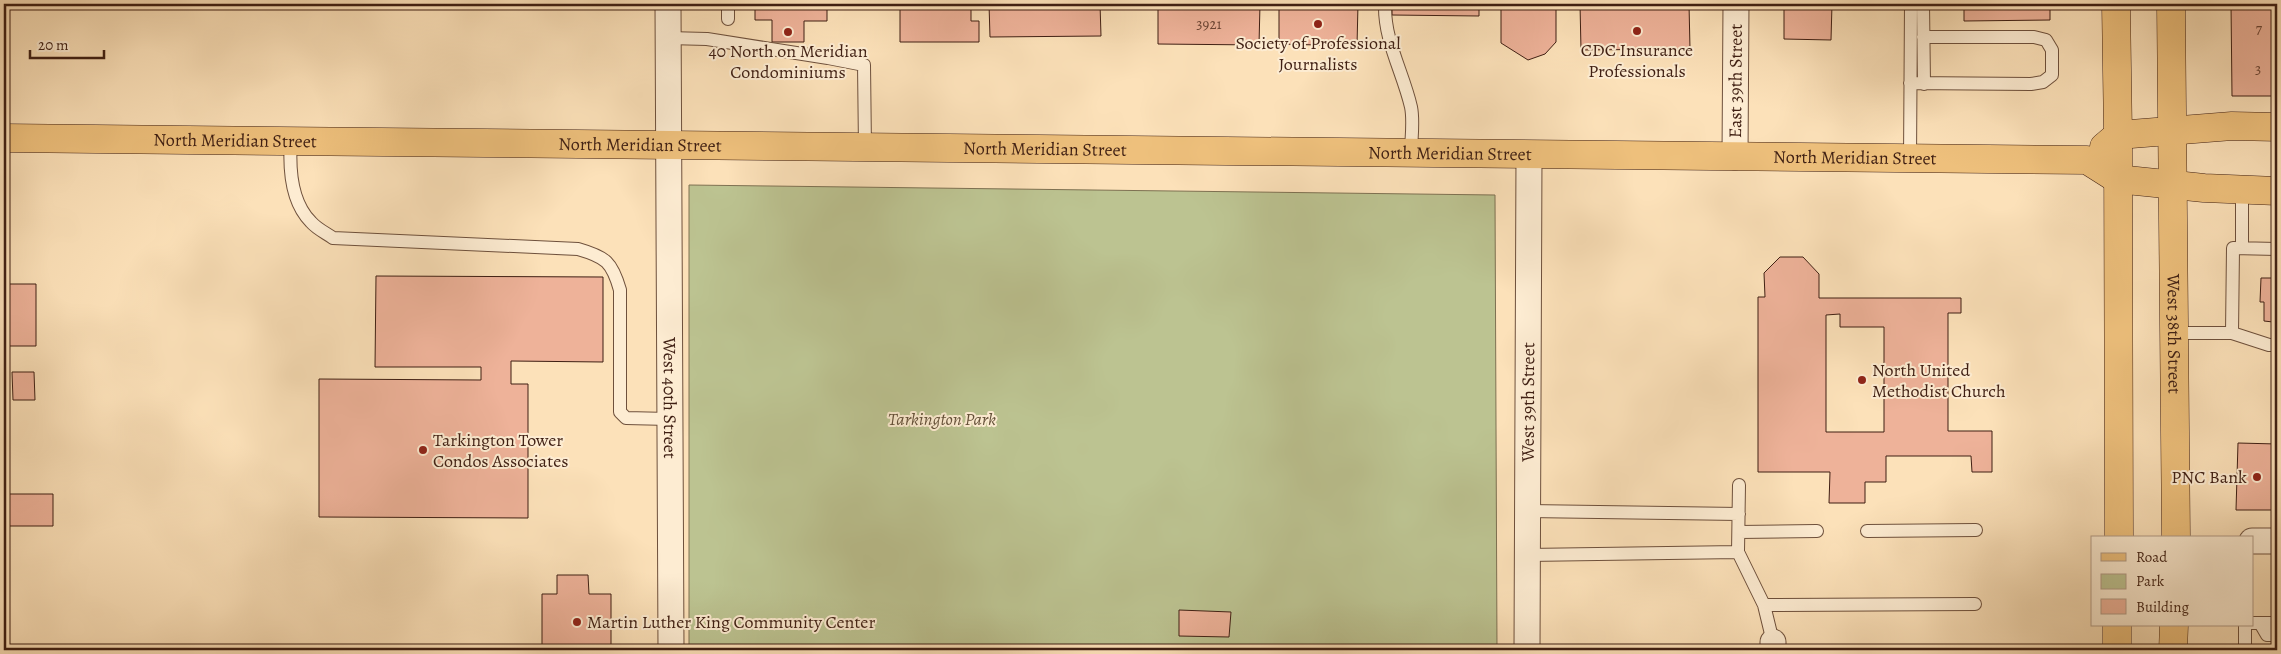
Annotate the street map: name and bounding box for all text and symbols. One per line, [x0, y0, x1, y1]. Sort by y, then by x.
house number: 3921 [1196, 14, 1222, 34]
marker: Society of Professional Journalists [1312, 18, 1324, 30]
house number: 7 [2256, 19, 2263, 39]
street label: East 39th Street [1723, 24, 1748, 138]
marker: CDC Insurance Professionals [1631, 25, 1643, 37]
marker: 40 North on Meridian Condominiums [782, 26, 794, 38]
scale bar [30, 28, 104, 60]
place label: Society of Professional Journalists [1235, 31, 1401, 76]
text: 20 m [38, 35, 69, 55]
place label: CDC Insurance Professionals [1581, 38, 1693, 83]
place label: 40 North on Meridian Condominiums [708, 39, 868, 84]
house number: 3 [2255, 59, 2261, 79]
street label: North Meridian Street [153, 128, 317, 153]
street label: North Meridian Street [558, 132, 722, 158]
street label: North Meridian Street [963, 136, 1127, 162]
street label: North Meridian Street [1368, 140, 1532, 166]
street label: North Meridian Street [1773, 145, 1937, 170]
street label: West 38th Street [2162, 273, 2187, 394]
street label: West 40th Street [658, 336, 682, 459]
street label: West 39th Street [1516, 342, 1540, 463]
place label: North United Methodist Church [1872, 358, 2006, 403]
marker: North United Methodist Church [1856, 374, 1868, 386]
park label: Tarkington Park [888, 407, 996, 431]
place label: Tarkington Tower Condos Associates [433, 428, 568, 473]
marker: Tarkington Tower Condos Associates [417, 444, 429, 456]
place label: PNC Bank [2171, 465, 2247, 489]
marker: PNC Bank [2251, 471, 2263, 483]
legend [2091, 536, 2254, 626]
text: Road [2136, 547, 2168, 567]
text: Park [2136, 571, 2165, 591]
text: Building [2136, 597, 2189, 617]
place label: Martin Luther King Community Center [587, 610, 875, 634]
marker: Martin Luther King Community Center [571, 616, 583, 628]

